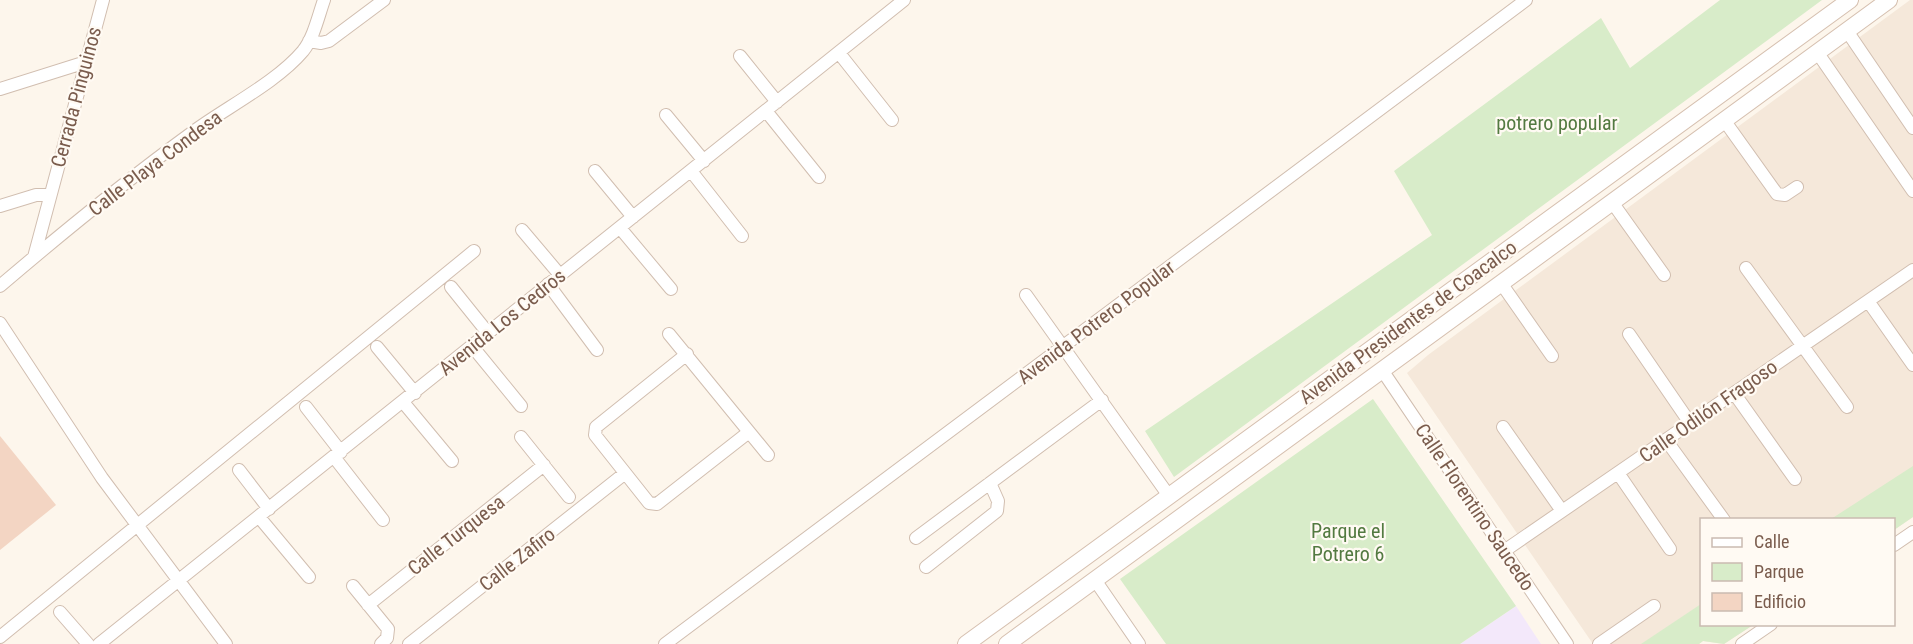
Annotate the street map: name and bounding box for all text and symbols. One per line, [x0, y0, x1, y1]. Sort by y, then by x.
street label: Cerrada Pinguinos [46, 24, 106, 170]
street label: Calle Playa Condesa [84, 105, 226, 221]
park label: potrero popular [1496, 111, 1618, 135]
street label: Avenida Presidentes de Coacalco [1295, 235, 1521, 409]
street label: Avenida Potrero Popular [1013, 255, 1179, 389]
street label: Avenida Los Cedros [434, 264, 570, 380]
street label: Calle Odilón Fragoso [1634, 354, 1782, 468]
street label: Calle Florentino Saucedo [1410, 419, 1540, 595]
street label: Calle Turquesa [403, 490, 509, 580]
legend [1700, 518, 1895, 626]
park label: Parque el Potrero 6 [1311, 519, 1385, 566]
street label: Calle Zafiro [474, 522, 560, 596]
text: Calle [1754, 531, 1790, 552]
text: Parque [1754, 561, 1804, 582]
text: Edificio [1754, 591, 1806, 612]

